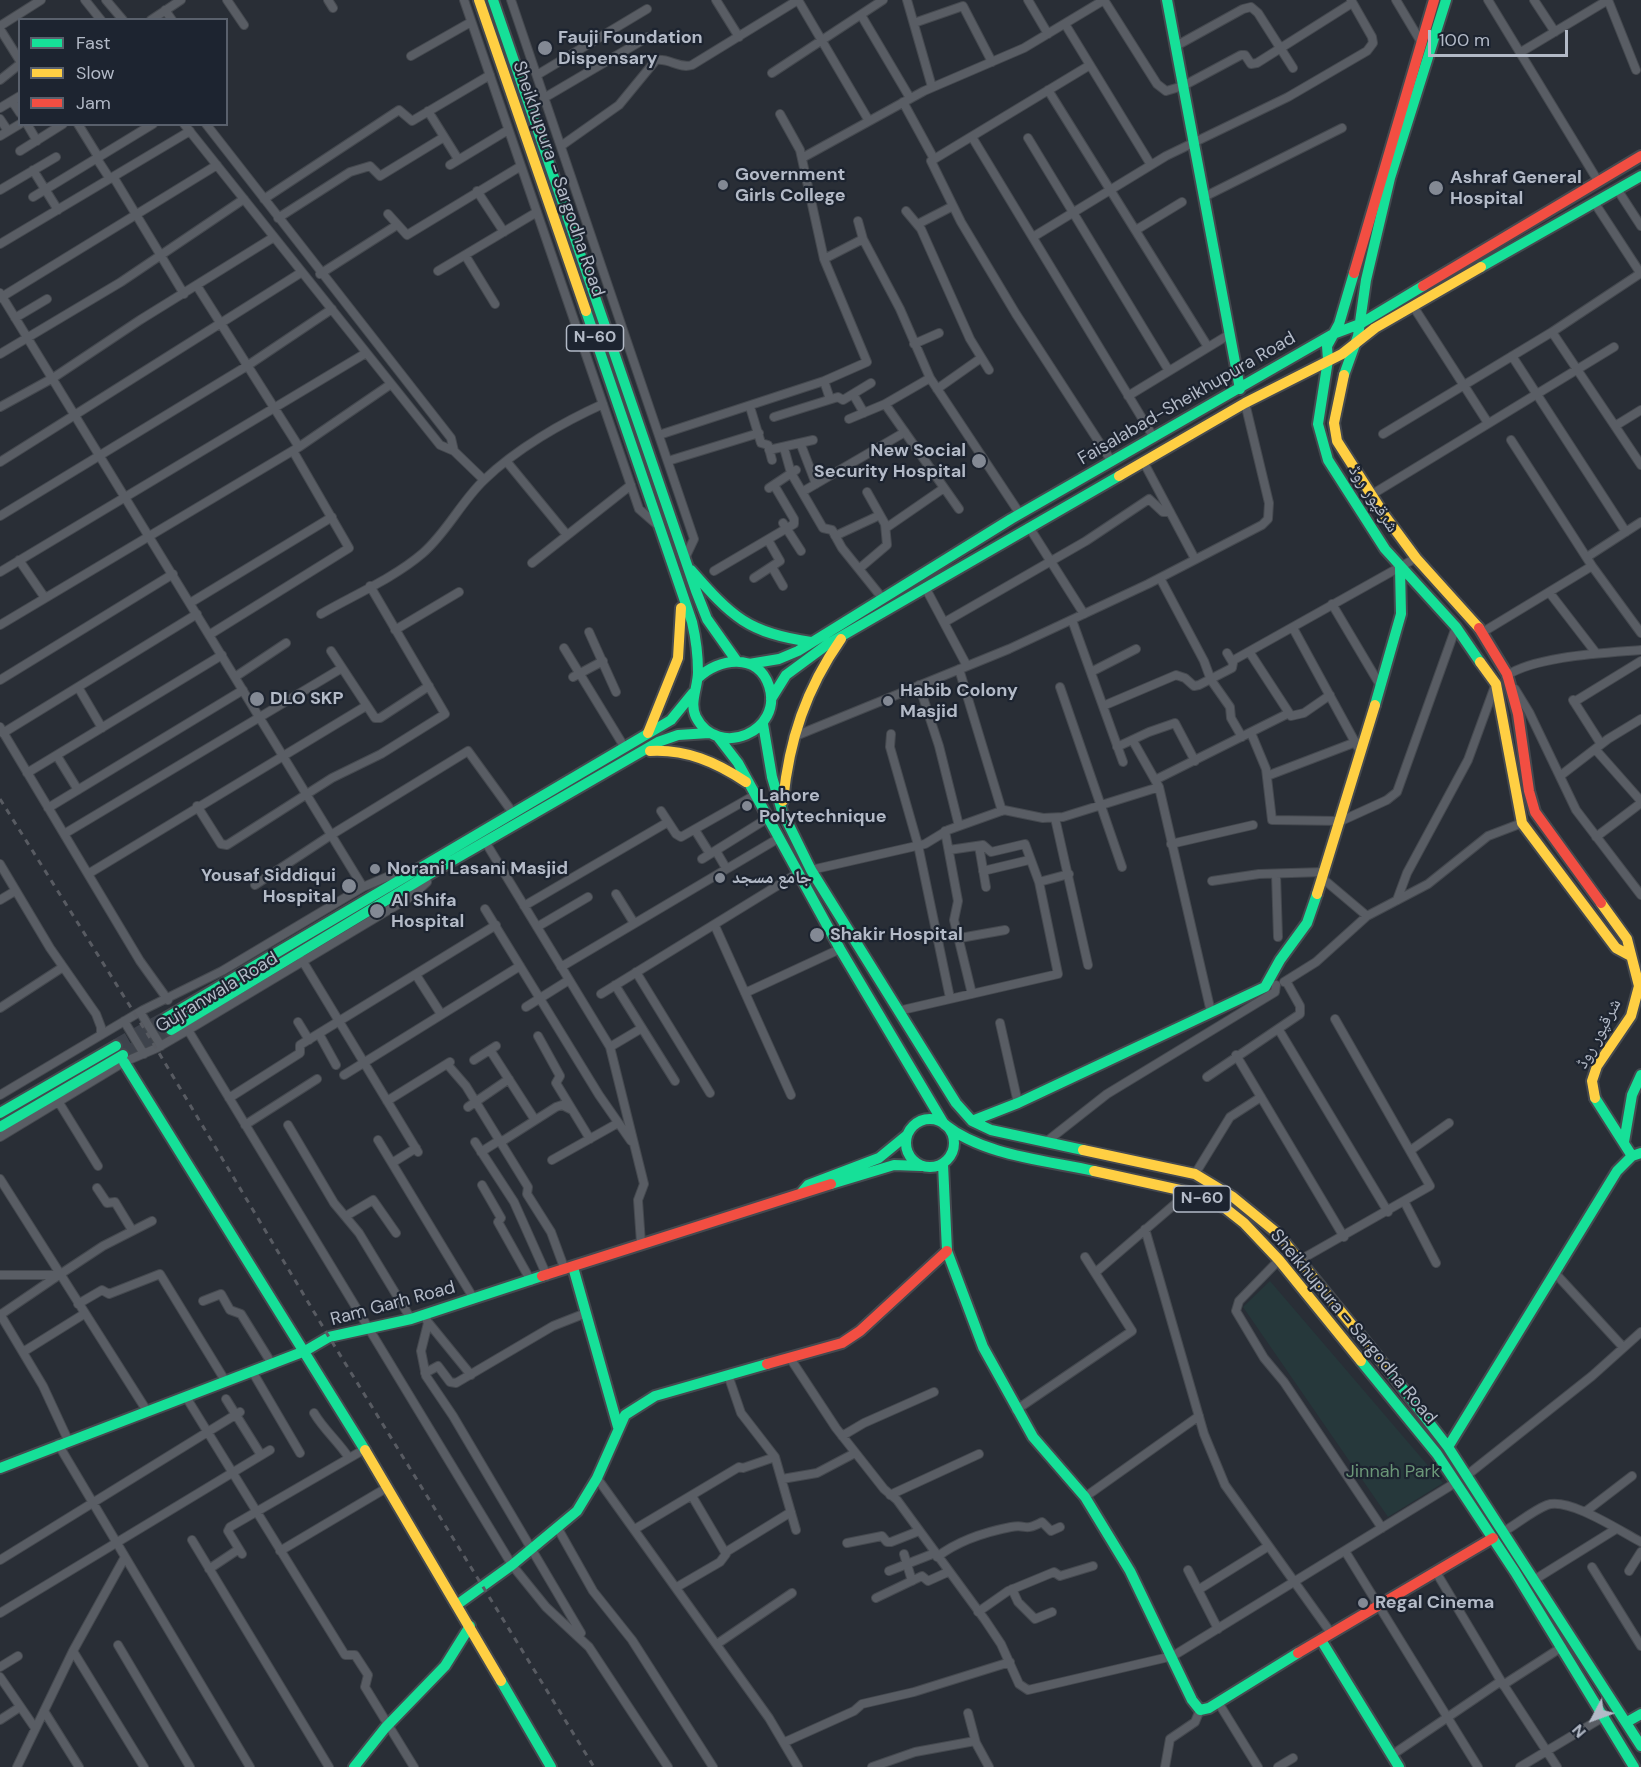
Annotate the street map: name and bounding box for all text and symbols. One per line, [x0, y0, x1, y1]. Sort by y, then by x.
legend [18, 18, 228, 126]
scale bar [1431, 18, 1570, 56]
place label: Fauji Foundation Dispensary [558, 27, 703, 70]
text: 100 m [1439, 28, 1490, 52]
text: Fast [76, 31, 111, 55]
marker: Fauji Foundation Dispensary [536, 39, 554, 57]
street label: Sheikhupura - Sargodha Road [507, 58, 609, 300]
text: Slow [76, 61, 115, 85]
text: Jam [76, 91, 111, 115]
place label: Government Girls College [735, 164, 846, 207]
place label: Ashraf General Hospital [1450, 167, 1582, 210]
marker: Government Girls College [716, 178, 730, 192]
marker: Ashraf General Hospital [1427, 179, 1445, 197]
road number: N-60 [566, 325, 624, 351]
street label: Faisalabad-Sheikhupura Road [1074, 328, 1300, 470]
place label: New Social Security Hospital [814, 440, 966, 482]
marker: New Social Security Hospital [970, 452, 988, 470]
street label: شرقپور روڈ [1343, 461, 1403, 537]
place label: Habib Colony Masjid [900, 680, 1018, 722]
place label: DLO SKP [270, 688, 344, 710]
marker: DLO SKP [248, 690, 266, 708]
marker: Habib Colony Masjid [881, 694, 895, 708]
place label: Lahore Polytechnique [759, 785, 886, 828]
marker: Lahore Polytechnique [740, 799, 754, 813]
place label: Norani Lasani Masjid [387, 858, 568, 880]
marker: Norani Lasani Masjid [368, 862, 382, 876]
place label: Yousaf Siddiqui Hospital [201, 865, 336, 908]
place label: جامع مسجد [732, 867, 812, 889]
marker: جامع مسجد [713, 871, 727, 885]
marker: Yousaf Siddiqui Hospital [340, 877, 358, 895]
place label: Al Shifa Hospital [391, 890, 464, 932]
marker: Al Shifa Hospital [368, 902, 386, 920]
place label: Shakir Hospital [830, 924, 963, 946]
marker: Shakir Hospital [808, 926, 826, 944]
street label: Gujranwala Road [152, 948, 282, 1038]
street label: شرقپور روڈ [1572, 995, 1626, 1073]
road number: N-60 [1174, 1186, 1230, 1212]
street label: Sheikhupura - Sargodha Road [1265, 1225, 1441, 1429]
street label: Ram Garh Road [328, 1277, 458, 1331]
park label: Jinnah Park [1346, 1461, 1440, 1483]
place label: Regal Cinema [1375, 1592, 1494, 1614]
marker: Regal Cinema [1356, 1596, 1370, 1610]
north arrow [1563, 1689, 1623, 1749]
text: N [1567, 1720, 1591, 1742]

